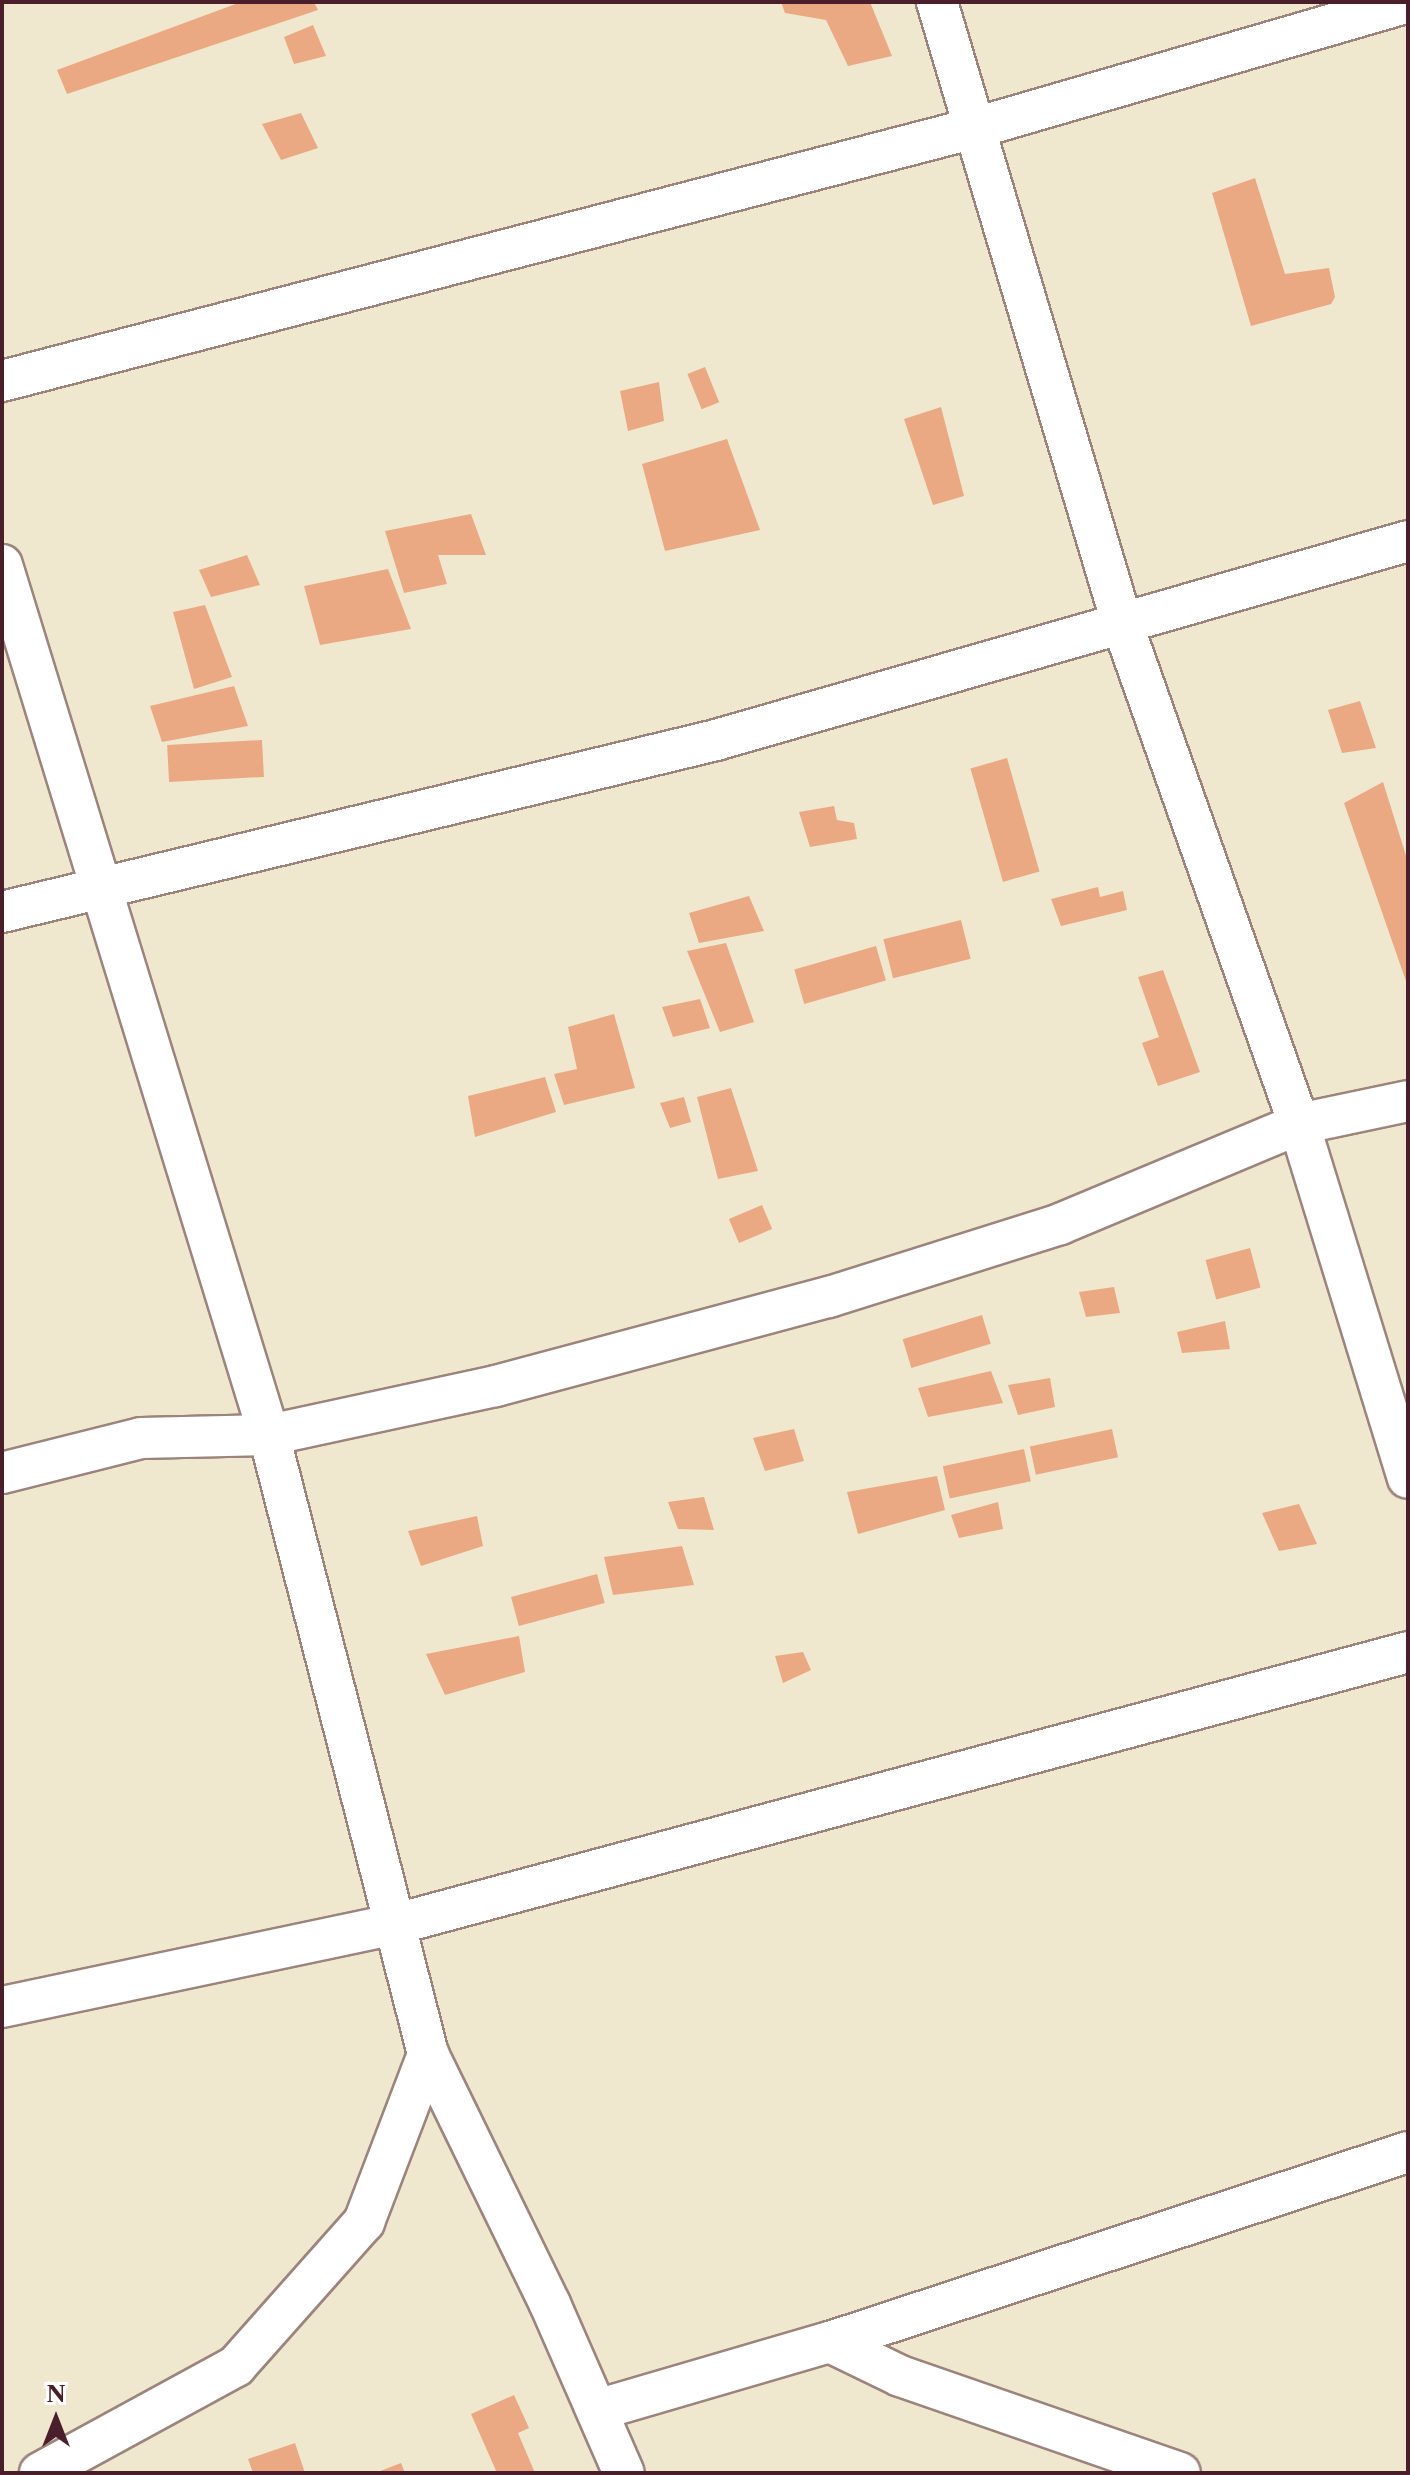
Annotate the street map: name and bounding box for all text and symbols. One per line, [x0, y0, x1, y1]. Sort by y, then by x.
north arrow [16, 2379, 96, 2459]
text: N [46, 2381, 66, 2408]

